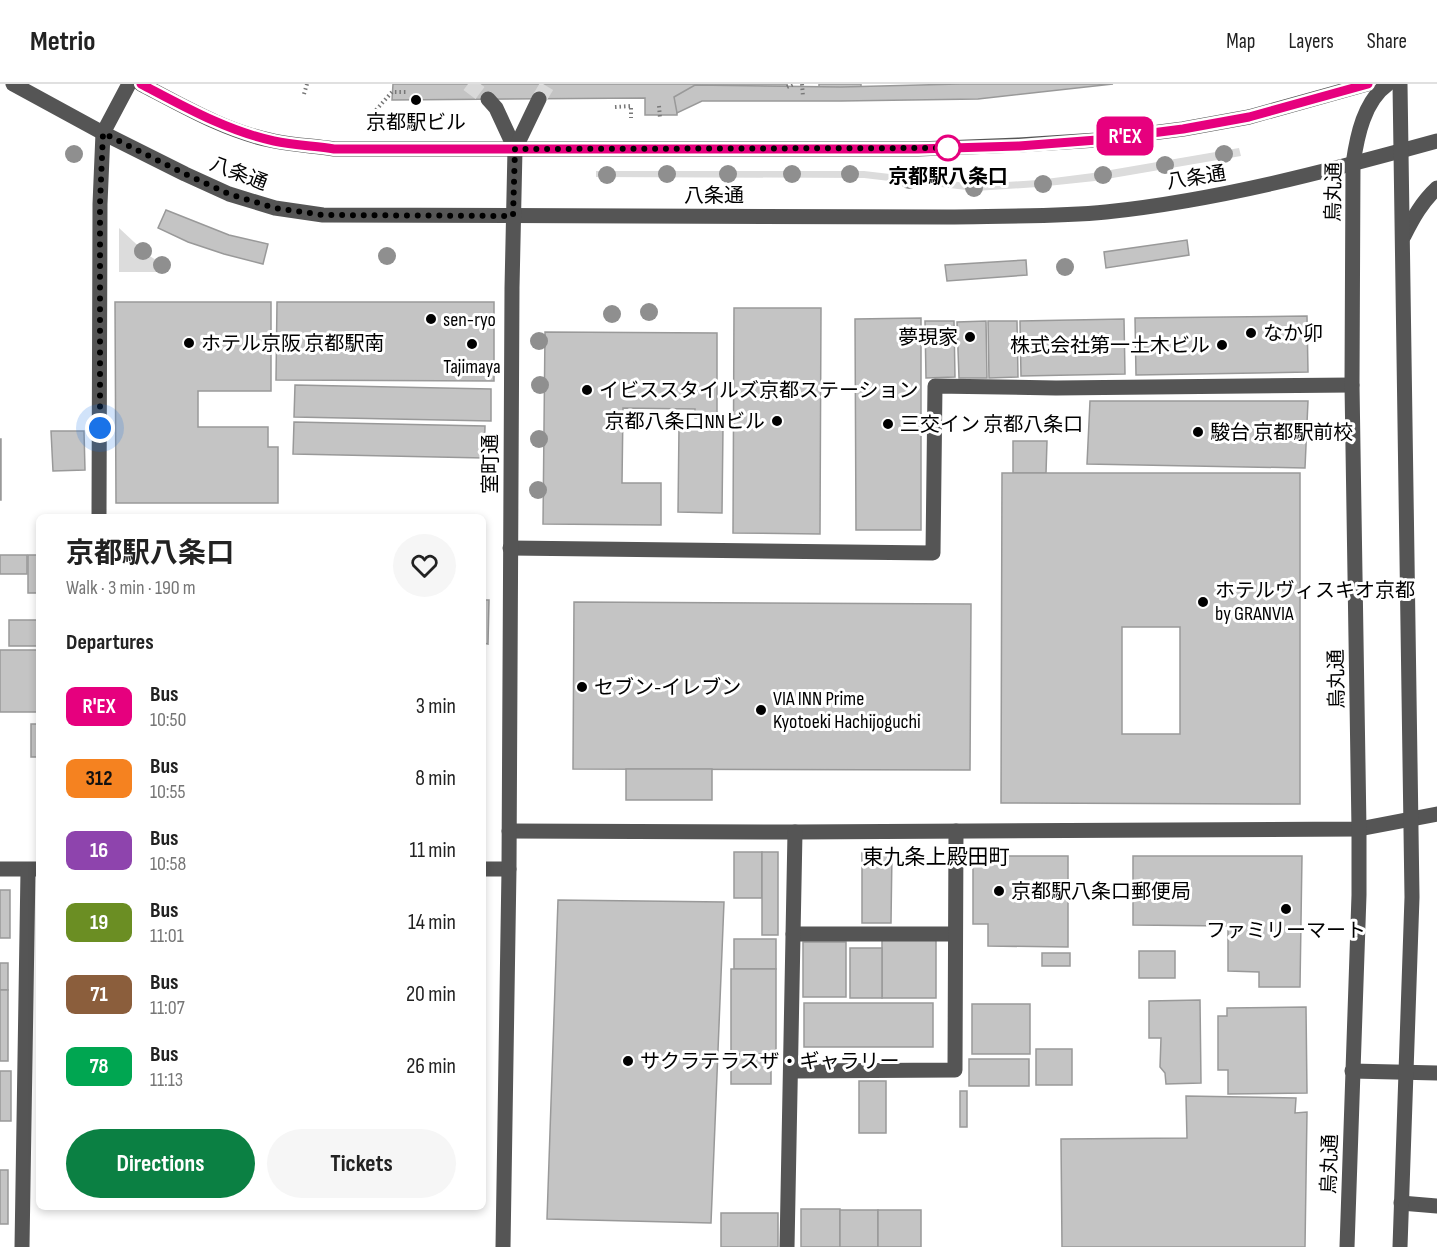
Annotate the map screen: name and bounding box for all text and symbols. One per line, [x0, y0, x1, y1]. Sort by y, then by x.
text: Metrio [30, 25, 95, 58]
text: Map [1226, 29, 1255, 54]
text: Layers [1288, 29, 1334, 54]
text: Share [1367, 29, 1407, 54]
marker: 京都駅ビル [409, 93, 423, 107]
place label: 京都駅ビル [366, 111, 466, 135]
line badge: R'EX [1083, 116, 1167, 156]
text: R'EX [1108, 124, 1142, 149]
marker: 京都駅八条口 [935, 135, 961, 161]
street label: 八条通 [206, 152, 271, 196]
street label: 八条通 [1165, 161, 1228, 195]
street label: 烏丸通 [1321, 162, 1347, 222]
place label: 京都駅八条口 [888, 165, 1008, 189]
street label: 八条通 [684, 184, 744, 208]
place label: sen-ryo [443, 308, 496, 332]
marker: sen-ryo [424, 312, 438, 326]
place label: なか卯 [1263, 322, 1323, 346]
place label: 夢現家 [898, 326, 958, 350]
marker: なか卯 [1244, 326, 1258, 340]
marker: 夢現家 [963, 330, 977, 344]
place label: ホテル京阪 京都駅南 [201, 332, 384, 356]
place label: 株式会社第一土木ビル [1010, 334, 1210, 358]
marker: ホテル京阪 京都駅南 [182, 336, 196, 350]
marker: Tajimaya [465, 337, 479, 351]
marker: 株式会社第一土木ビル [1215, 338, 1229, 352]
place label: Tajimaya [443, 355, 501, 379]
place label: イビススタイルズ京都ステーション [599, 379, 919, 403]
marker: イビススタイルズ京都ステーション [580, 383, 594, 397]
place label: 京都八条口NNビル [605, 410, 765, 434]
your location [85, 413, 115, 443]
place label: 三交イン 京都八条口 [900, 413, 1083, 437]
marker: 京都八条口NNビル [770, 414, 784, 428]
marker: 三交イン 京都八条口 [881, 417, 895, 431]
place label: 駿台 京都駅前校 [1210, 421, 1353, 445]
marker: 駿台 京都駅前校 [1191, 425, 1205, 439]
street label: 室町通 [479, 434, 503, 494]
button: heart [393, 534, 456, 597]
text: 京都駅八条口 [66, 537, 234, 570]
text: Walk · 3 min · 190 m [66, 576, 196, 600]
place label: ホテルヴィスキオ京都 by GRANVIA [1215, 579, 1415, 626]
marker: ホテルヴィスキオ京都 by GRANVIA [1196, 595, 1210, 609]
text: Departures [66, 629, 154, 656]
street label: 烏丸通 [1324, 649, 1350, 709]
place label: セブン-イレブン [594, 676, 741, 700]
marker: セブン-イレブン [575, 680, 589, 694]
text: Bus [150, 681, 179, 708]
place label: VIA INN Prime Kyotoeki Hachijoguchi [773, 687, 921, 734]
text: 3 min [416, 693, 456, 720]
text: R'EX [82, 694, 116, 719]
marker: VIA INN Prime Kyotoeki Hachijoguchi [754, 703, 768, 717]
text: 10:50 [150, 708, 186, 732]
text: Bus [150, 753, 179, 780]
text: 8 min [415, 765, 456, 792]
text: 312 [85, 766, 113, 791]
text: 10:55 [150, 780, 186, 804]
text: Bus [150, 825, 179, 852]
text: 11 min [409, 837, 456, 864]
text: 16 [90, 838, 108, 863]
district label: 東九条上殿田町 [863, 845, 1010, 870]
text: 10:58 [150, 852, 186, 876]
place label: 京都駅八条口郵便局 [1011, 880, 1191, 904]
marker: 京都駅八条口郵便局 [992, 884, 1006, 898]
text: Bus [150, 897, 179, 924]
marker: ファミリーマート [1279, 902, 1293, 916]
text: 14 min [408, 909, 456, 936]
text: 19 [90, 910, 108, 935]
place label: ファミリーマート [1206, 919, 1366, 943]
text: 11:01 [150, 924, 184, 948]
text: Bus [150, 969, 179, 996]
text: 20 min [406, 981, 456, 1008]
text: 71 [90, 982, 108, 1007]
text: 11:07 [150, 996, 185, 1020]
text: Bus [150, 1041, 179, 1068]
place label: サクラテラスザ・ギャラリー [640, 1050, 900, 1074]
text: 26 min [406, 1053, 456, 1080]
text: 78 [90, 1054, 108, 1079]
marker: サクラテラスザ・ギャラリー [621, 1054, 635, 1068]
text: 11:13 [150, 1068, 183, 1092]
button: Directions [66, 1129, 255, 1198]
button: Tickets [267, 1129, 456, 1198]
street label: 烏丸通 [1317, 1134, 1343, 1194]

